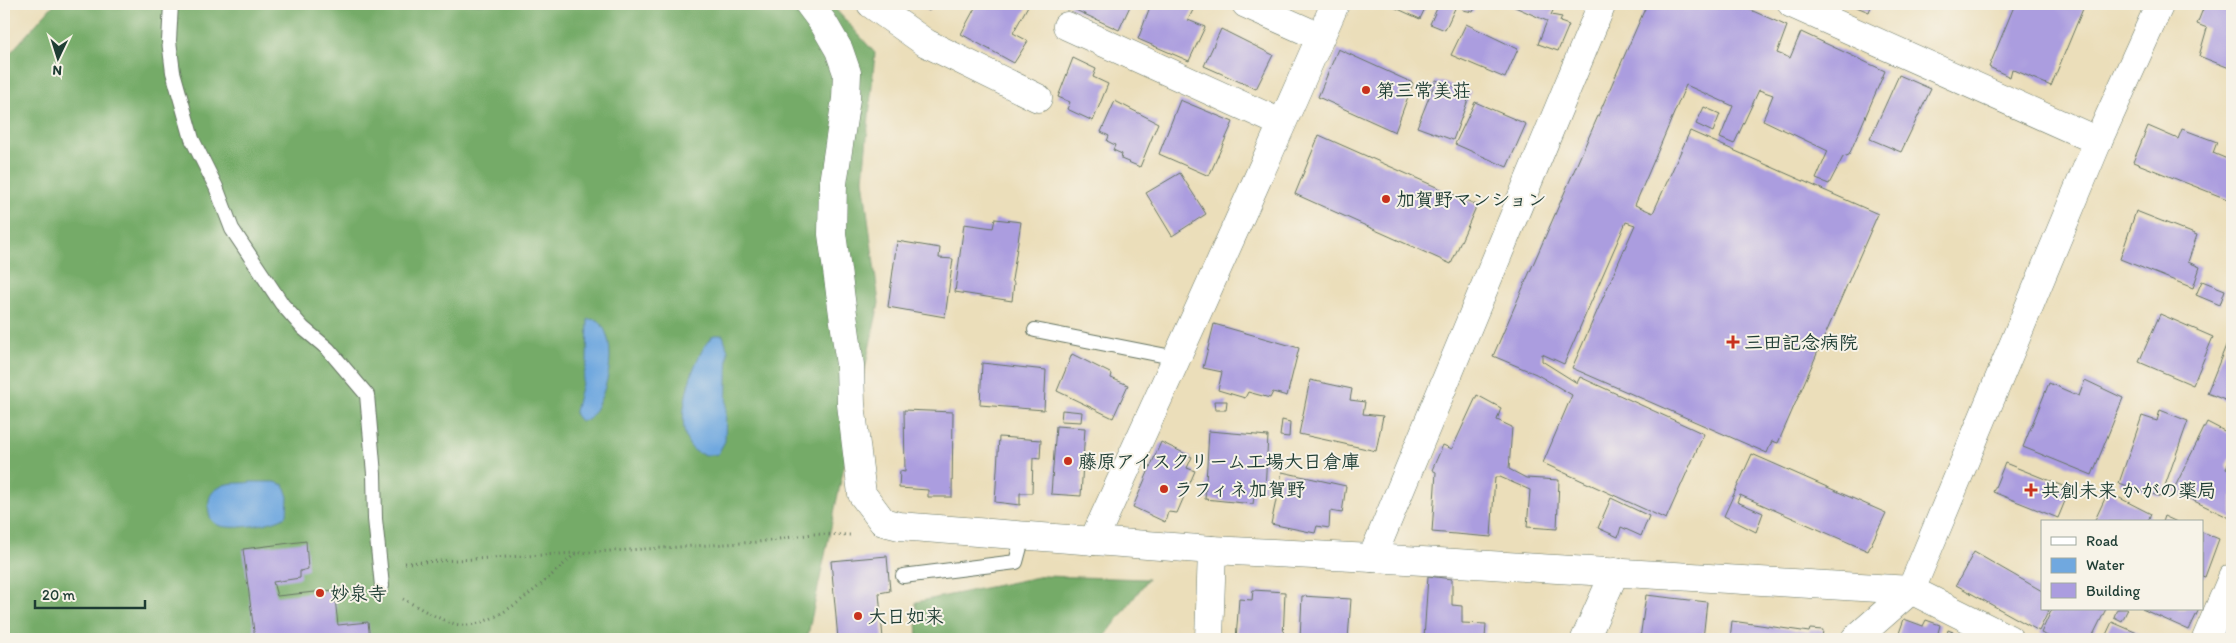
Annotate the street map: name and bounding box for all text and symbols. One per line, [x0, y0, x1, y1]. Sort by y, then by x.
north arrow [32, 32, 82, 82]
text: N [52, 62, 62, 79]
place label: 第三常美荘 [1376, 79, 1471, 102]
marker: 第三常美荘 [1360, 84, 1372, 96]
place label: 加賀野マンション [1396, 188, 1546, 211]
marker: 加賀野マンション [1380, 193, 1392, 205]
place label: 三田記念病院 [1744, 331, 1858, 354]
marker: 三田記念病院 [1726, 335, 1740, 349]
place label: 藤原アイスクリーム工場大日倉庫 [1078, 450, 1360, 473]
marker: 藤原アイスクリーム工場大日倉庫 [1062, 455, 1074, 467]
place label: ラフィネ加賀野 [1174, 478, 1305, 501]
place label: 共創未来 かがの薬局 [2041, 479, 2216, 502]
marker: ラフィネ加賀野 [1158, 483, 1170, 495]
marker: 共創未来 かがの薬局 [2025, 484, 2037, 496]
legend [2041, 520, 2204, 610]
text: Road [2086, 532, 2119, 550]
text: Water [2086, 556, 2125, 574]
scale bar [35, 578, 145, 610]
place label: 妙泉寺 [330, 582, 387, 605]
text: Building [2086, 582, 2140, 600]
text: 20 m [42, 586, 76, 604]
marker: 妙泉寺 [314, 587, 326, 599]
place label: 大日如来 [868, 605, 944, 628]
marker: 大日如来 [852, 610, 864, 622]

